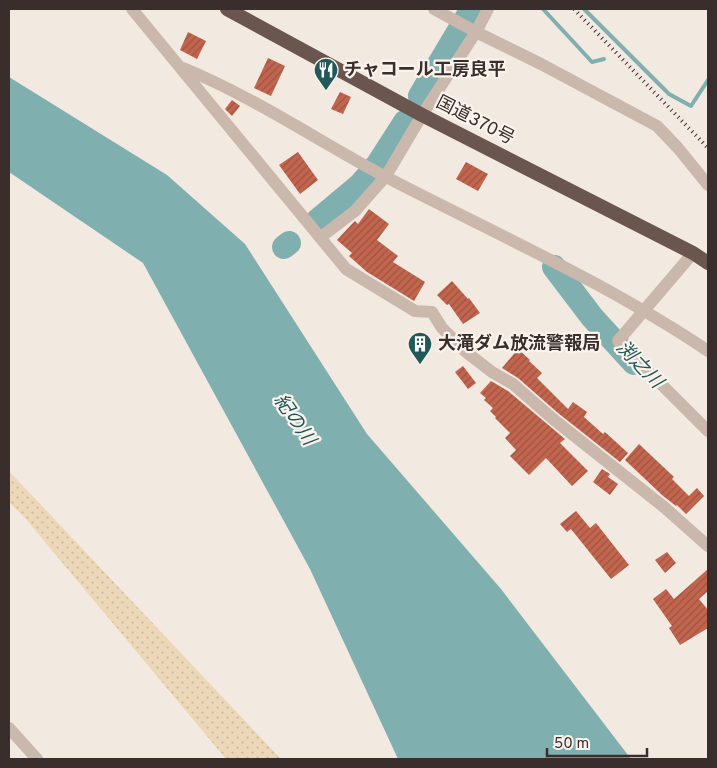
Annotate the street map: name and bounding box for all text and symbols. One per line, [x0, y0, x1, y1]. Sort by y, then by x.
restaurant icon: チャコール工房良平 [313, 57, 339, 91]
place label: チャコール工房良平 [344, 59, 506, 82]
street label: 国道370号 [432, 91, 518, 151]
building icon: 大滝ダム放流警報局 [407, 331, 433, 365]
place label: 大滝ダム放流警報局 [438, 333, 600, 356]
water label: 渕之川 [611, 336, 669, 395]
water label: 紀の川 [268, 390, 321, 452]
scale bar [547, 726, 647, 758]
text: 50 m [554, 735, 589, 754]

